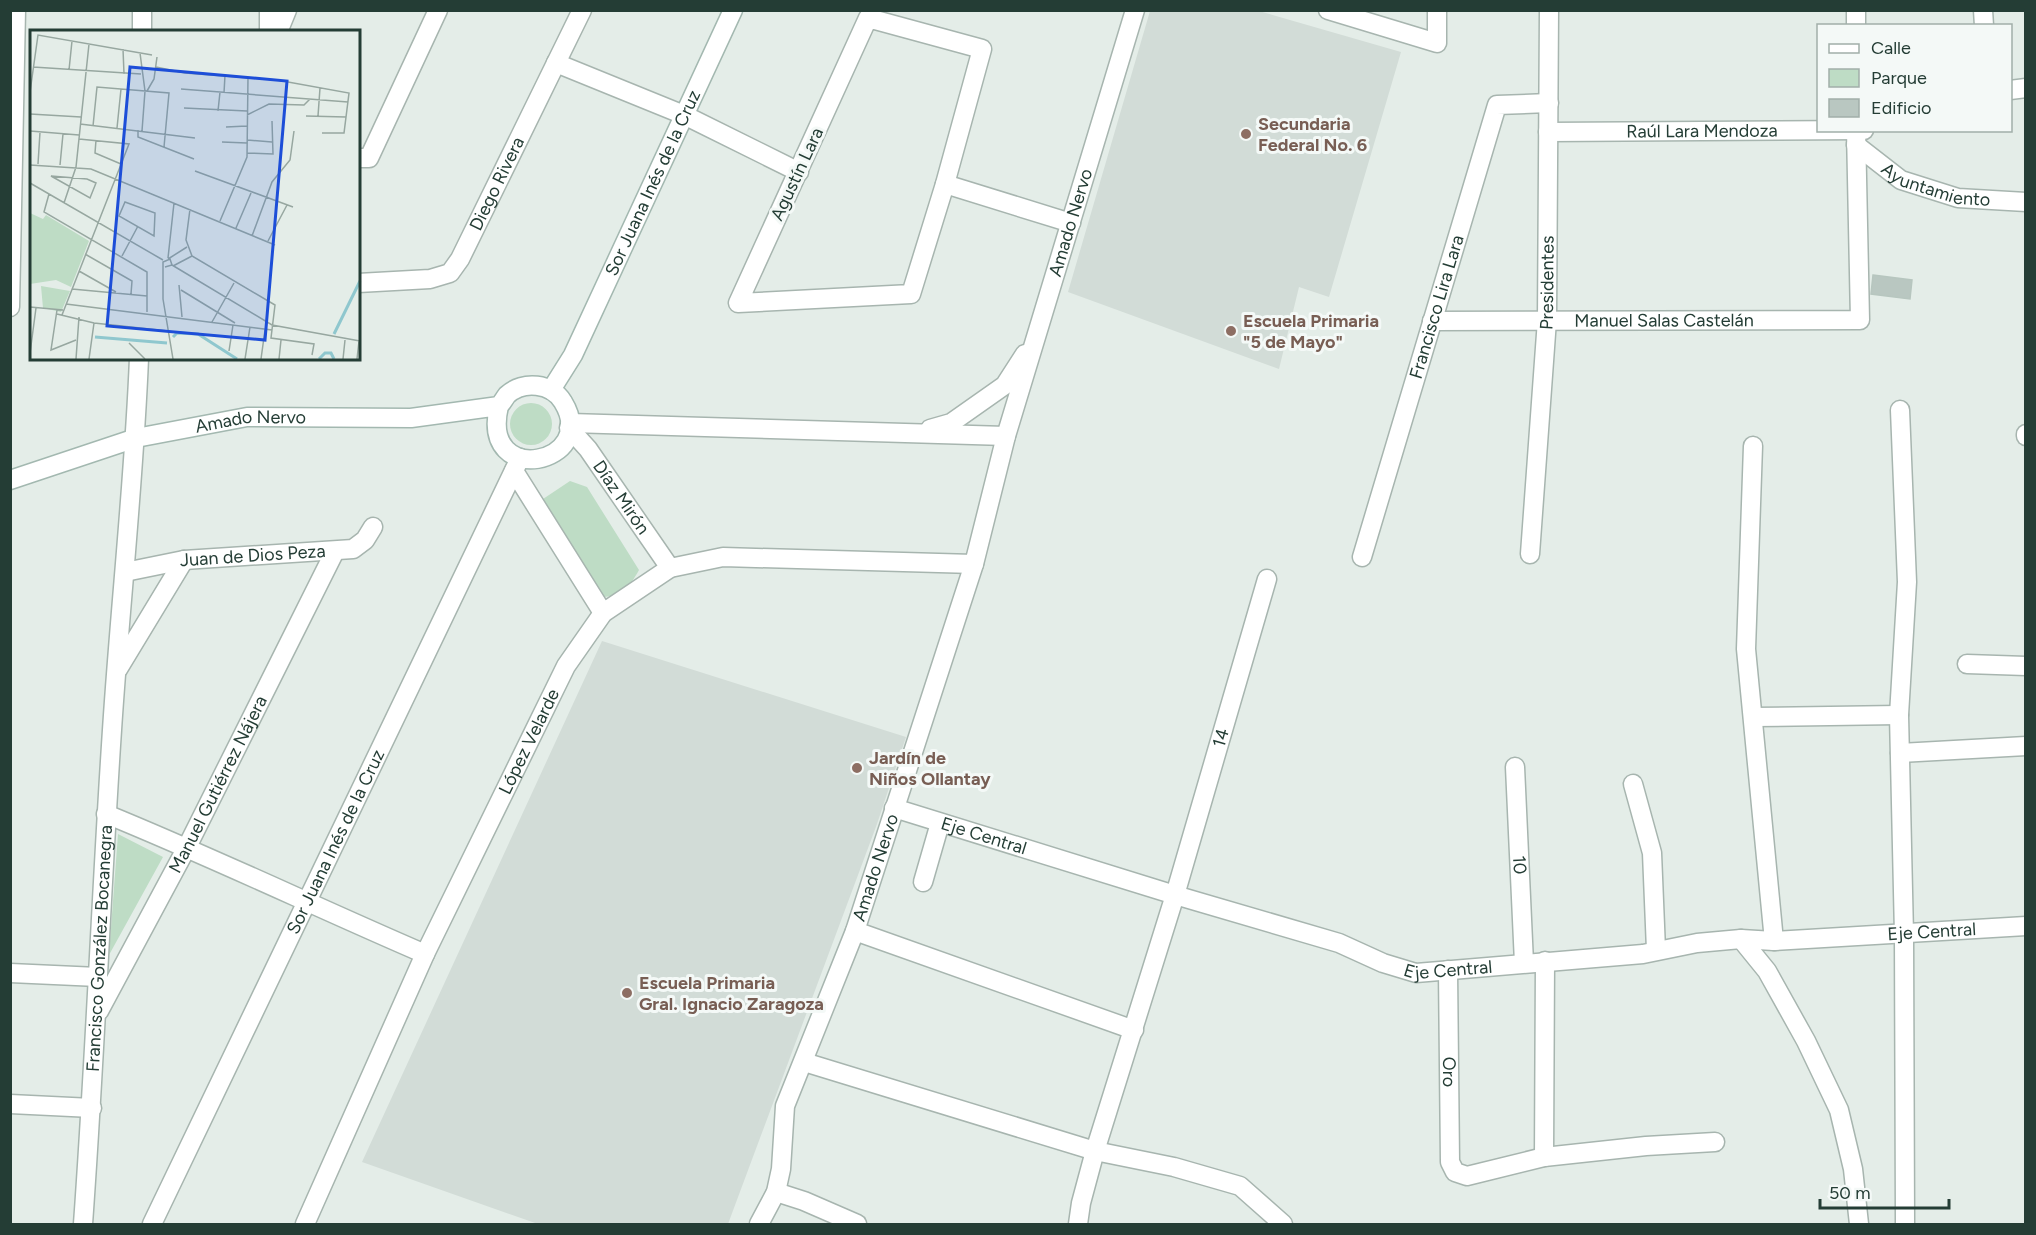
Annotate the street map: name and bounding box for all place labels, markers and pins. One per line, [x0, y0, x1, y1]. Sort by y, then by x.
place label: Secundaria Federal No. 6 [1258, 113, 1367, 156]
marker: Secundaria Federal No. 6 [1239, 127, 1253, 141]
place label: Escuela Primaria "5 de Mayo" [1243, 310, 1379, 353]
marker: Escuela Primaria "5 de Mayo" [1224, 324, 1238, 338]
place label: Jardín de Niños Ollantay [869, 747, 991, 790]
marker: Jardín de Niños Ollantay [850, 761, 864, 775]
place label: Escuela Primaria Gral. Ignacio Zaragoza [639, 972, 824, 1015]
marker: Escuela Primaria Gral. Ignacio Zaragoza [620, 986, 634, 1000]

